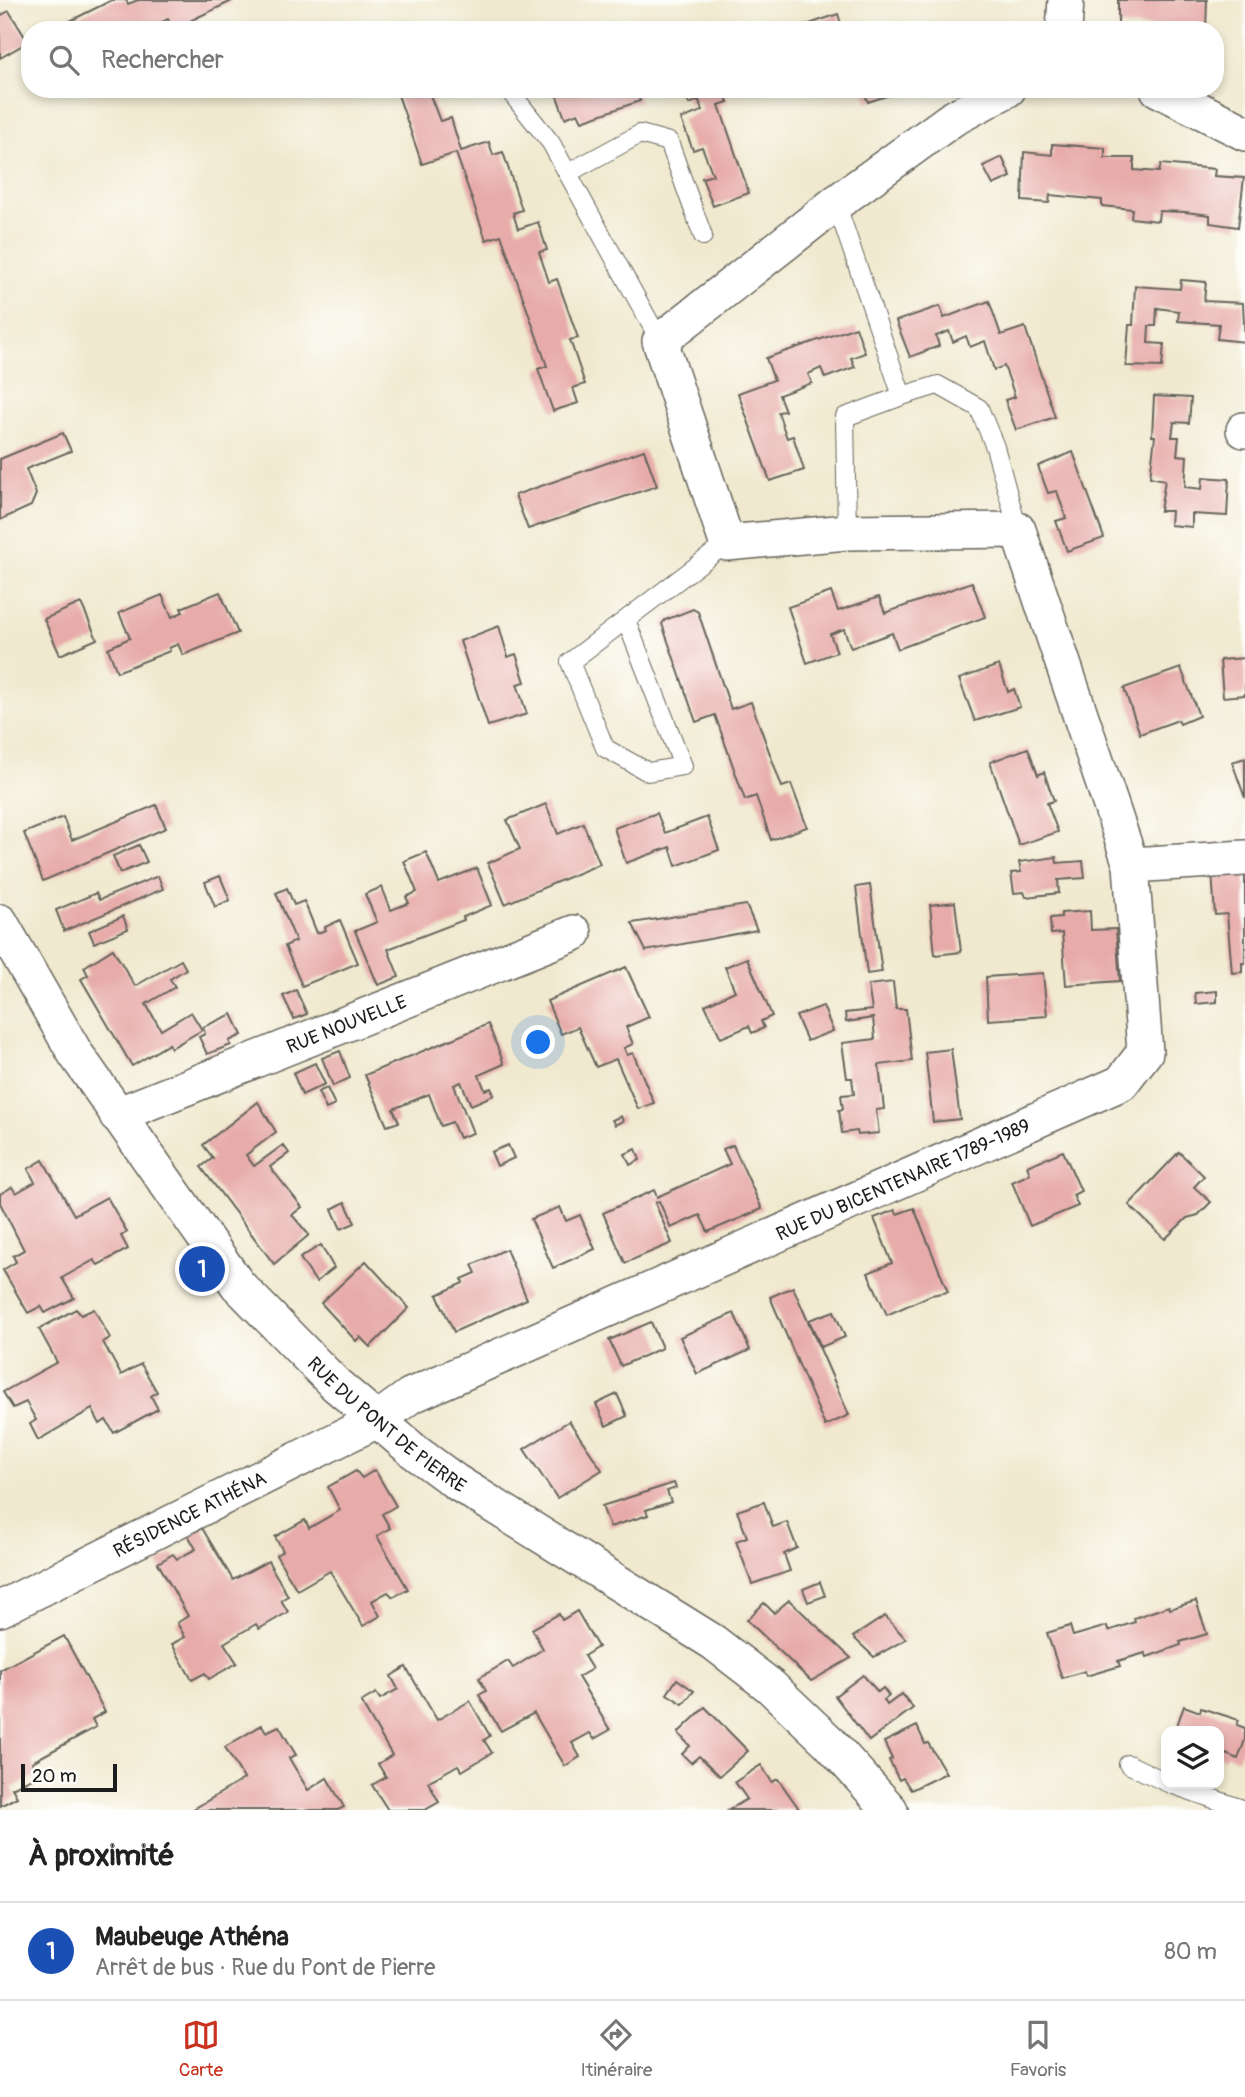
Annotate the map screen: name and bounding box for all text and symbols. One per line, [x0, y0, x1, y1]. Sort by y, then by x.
search box [21, 21, 1224, 98]
icon: search [45, 41, 83, 79]
text: Rechercher [101, 44, 224, 76]
street label: RUE NOUVELLE [283, 990, 411, 1059]
your location [521, 1025, 555, 1059]
street label: RUE DU BICENTENAIRE 1789-1989 [772, 1114, 1034, 1246]
pin: 1 [179, 1243, 225, 1295]
street label: RUE DU PONT DE PIERRE [302, 1352, 470, 1498]
street label: RÉSIDENCE ATHÉNA [109, 1466, 270, 1563]
map controls [1161, 1726, 1224, 1789]
button: layers [1161, 1726, 1224, 1789]
scale bar [21, 1761, 117, 1793]
text: 20 m [32, 1764, 77, 1788]
text: À proximité [28, 1837, 174, 1874]
text: Maubeuge Athéna [95, 1921, 289, 1953]
text: 1 [47, 1937, 56, 1966]
text: 80 m [1164, 1937, 1217, 1966]
text: Arrêt de bus · Rue du Pont de Pierre [95, 1953, 435, 1982]
tab: Carte [179, 2016, 223, 2082]
tab: Itinéraire [580, 2016, 652, 2082]
tab: Favoris [1010, 2016, 1066, 2082]

